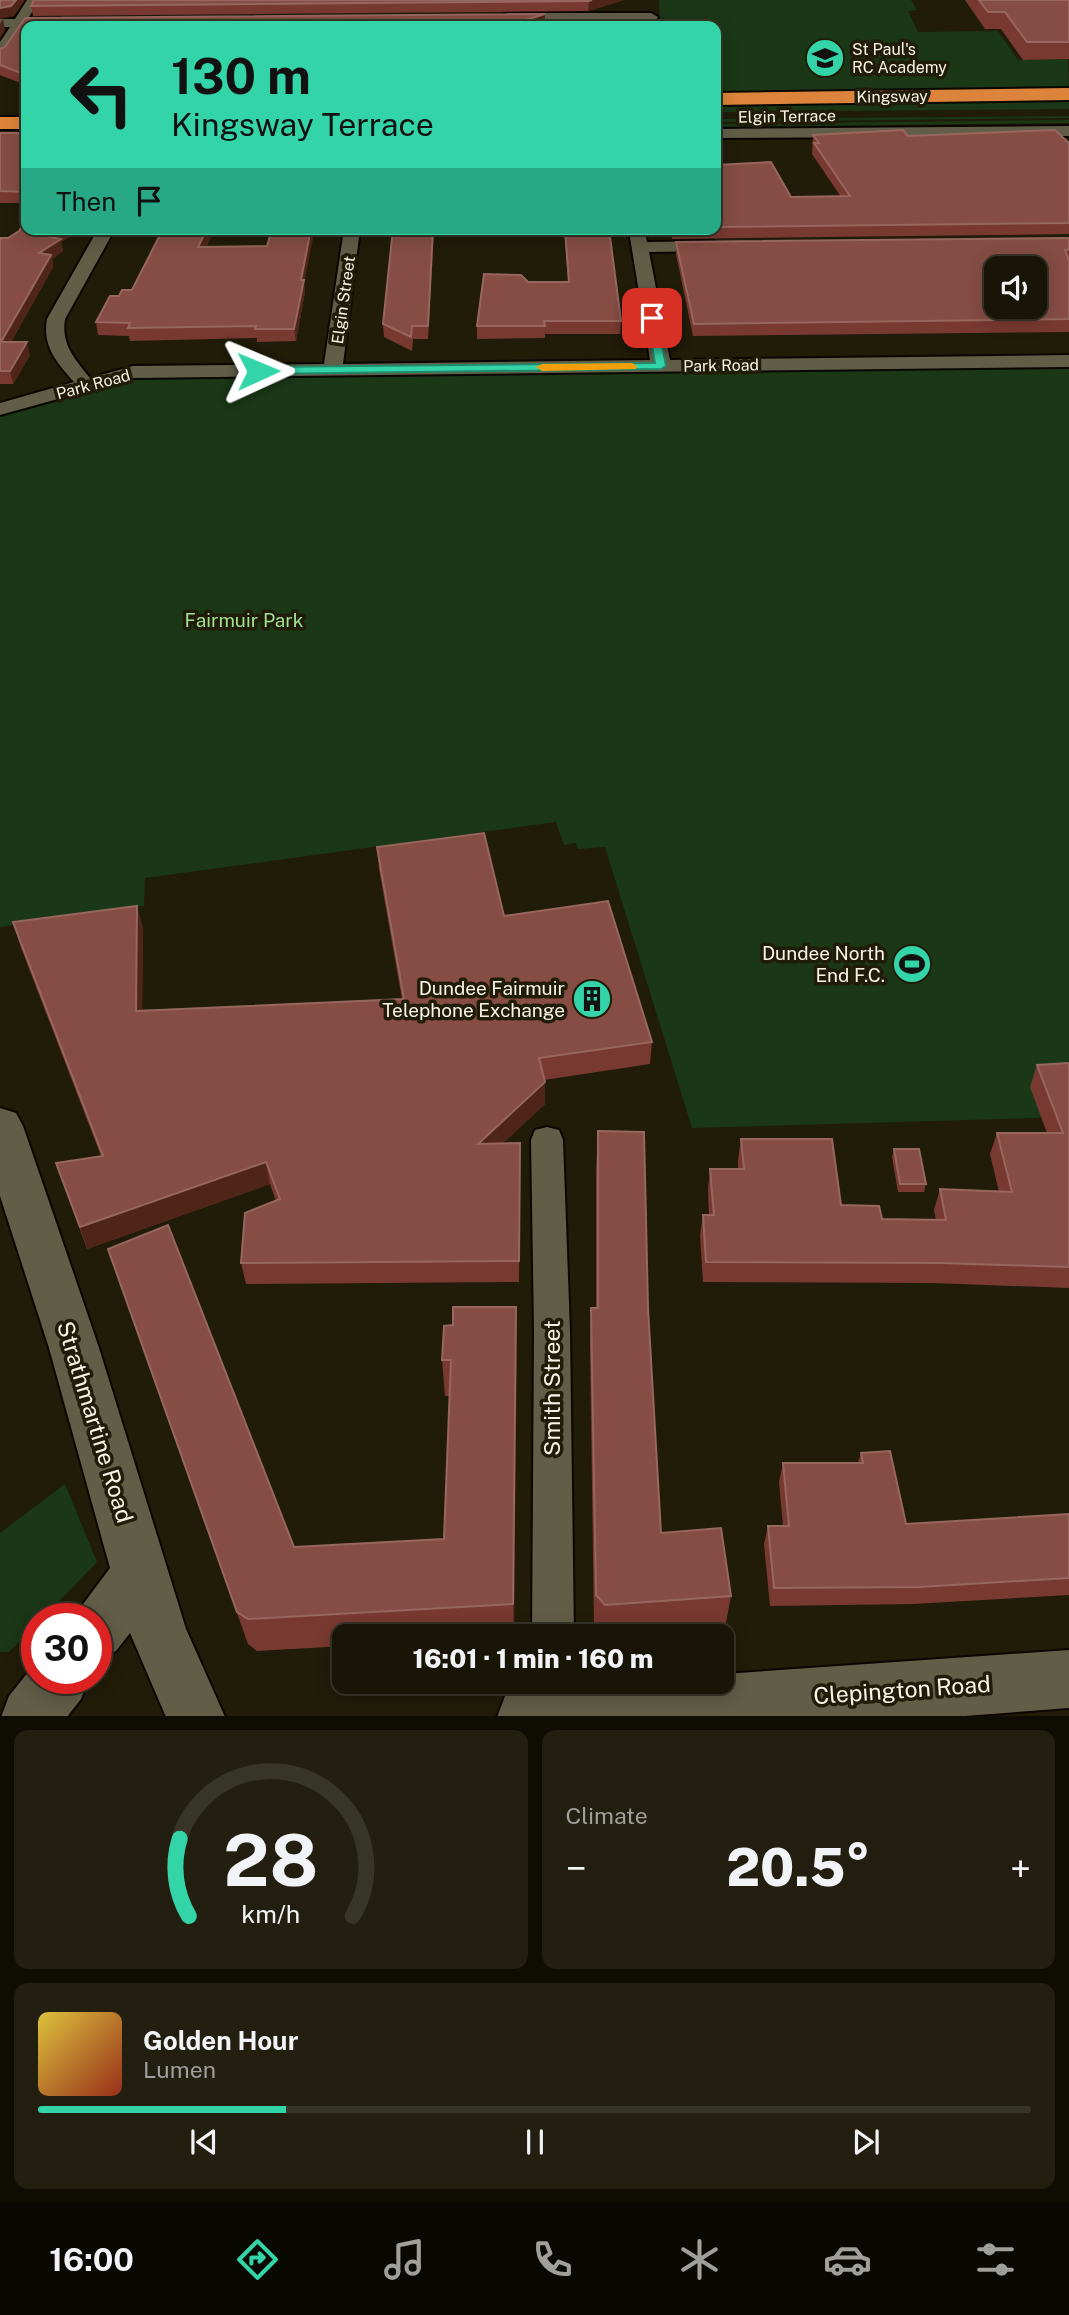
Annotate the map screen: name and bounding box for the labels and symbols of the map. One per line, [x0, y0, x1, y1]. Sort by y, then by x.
school or university icon: St Paul's RC Academy [804, 37, 846, 79]
place label: St Paul's RC Academy [852, 40, 947, 77]
street label: Kingsway [856, 86, 928, 107]
street label: Elgin Terrace [738, 106, 836, 127]
street label: Elgin Street [328, 255, 359, 345]
pin [622, 288, 682, 348]
position arrow [221, 334, 295, 408]
street label: Park Road [683, 355, 759, 376]
street label: Park Road [54, 365, 132, 403]
park label: Fairmuir Park [185, 609, 304, 631]
place label: Dundee North End F.C. [762, 942, 885, 986]
sports icon: Dundee North End F.C. [891, 943, 933, 985]
place label: Dundee Fairmuir Telephone Exchange [382, 977, 565, 1021]
building icon: Dundee Fairmuir Telephone Exchange [571, 978, 613, 1020]
street label: Strathmartine Road [52, 1318, 139, 1526]
street label: Smith Street [538, 1320, 565, 1456]
speed limit sign: 30 [21, 1603, 112, 1694]
street label: Clepington Road [813, 1670, 991, 1709]

